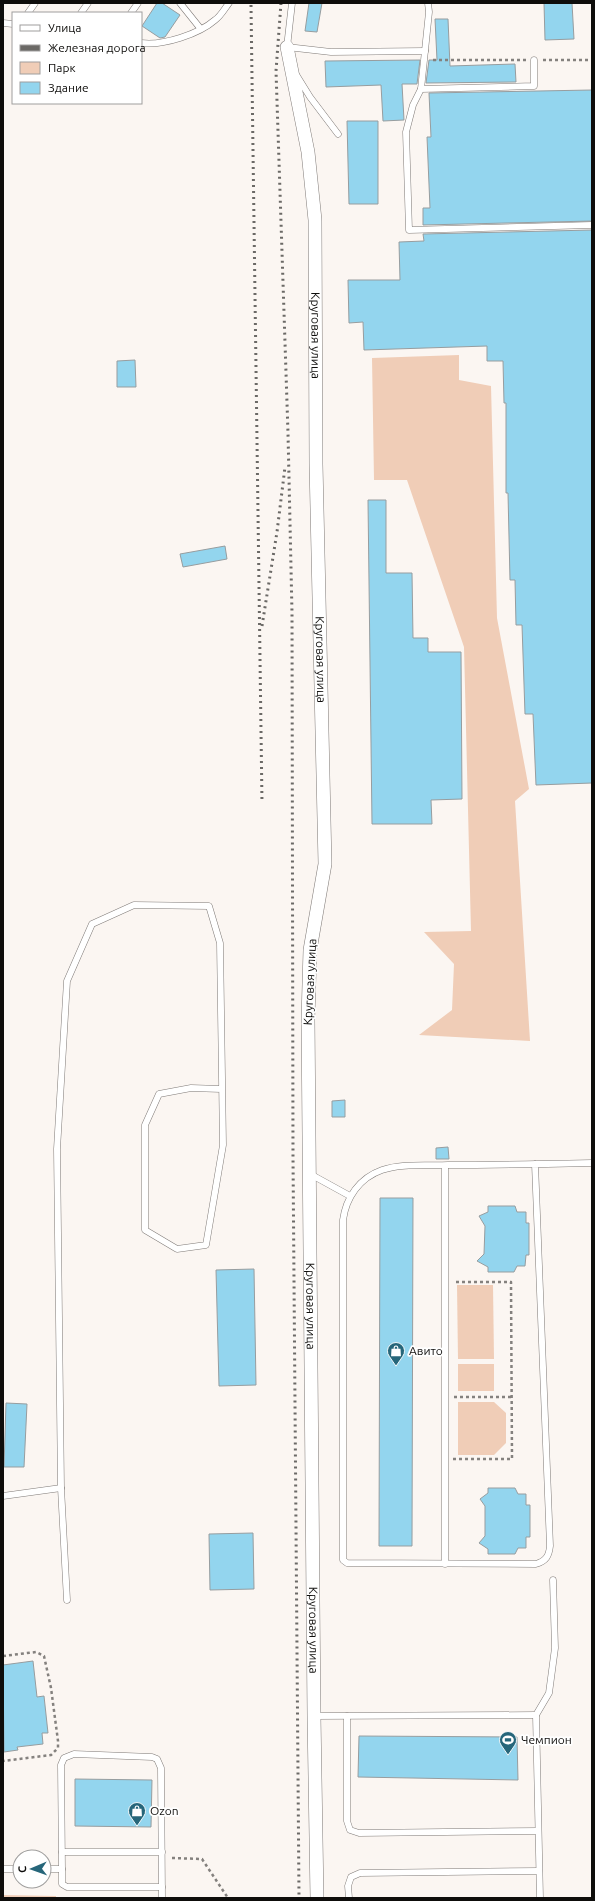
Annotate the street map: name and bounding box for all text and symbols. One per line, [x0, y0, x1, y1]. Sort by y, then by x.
legend [12, 12, 142, 104]
text: Улица [48, 21, 81, 34]
text: Железная дорога [48, 41, 146, 54]
text: Парк [48, 61, 76, 74]
text: Здание [48, 81, 89, 94]
street label: Круговая улица [309, 292, 323, 379]
street label: Круговая улица [313, 616, 328, 703]
street label: Круговая улица [301, 938, 318, 1026]
street label: Круговая улица [304, 1263, 318, 1350]
shop icon: Авито [386, 1341, 406, 1366]
place label: Авито [409, 1344, 443, 1357]
street label: Круговая улица [307, 1587, 321, 1674]
sports icon: Чемпион [498, 1730, 518, 1755]
place label: Чемпион [521, 1733, 572, 1746]
shop icon: Ozon [127, 1801, 147, 1826]
place label: Ozon [150, 1804, 179, 1817]
north arrow [12, 1849, 52, 1889]
text: С [16, 1866, 28, 1873]

